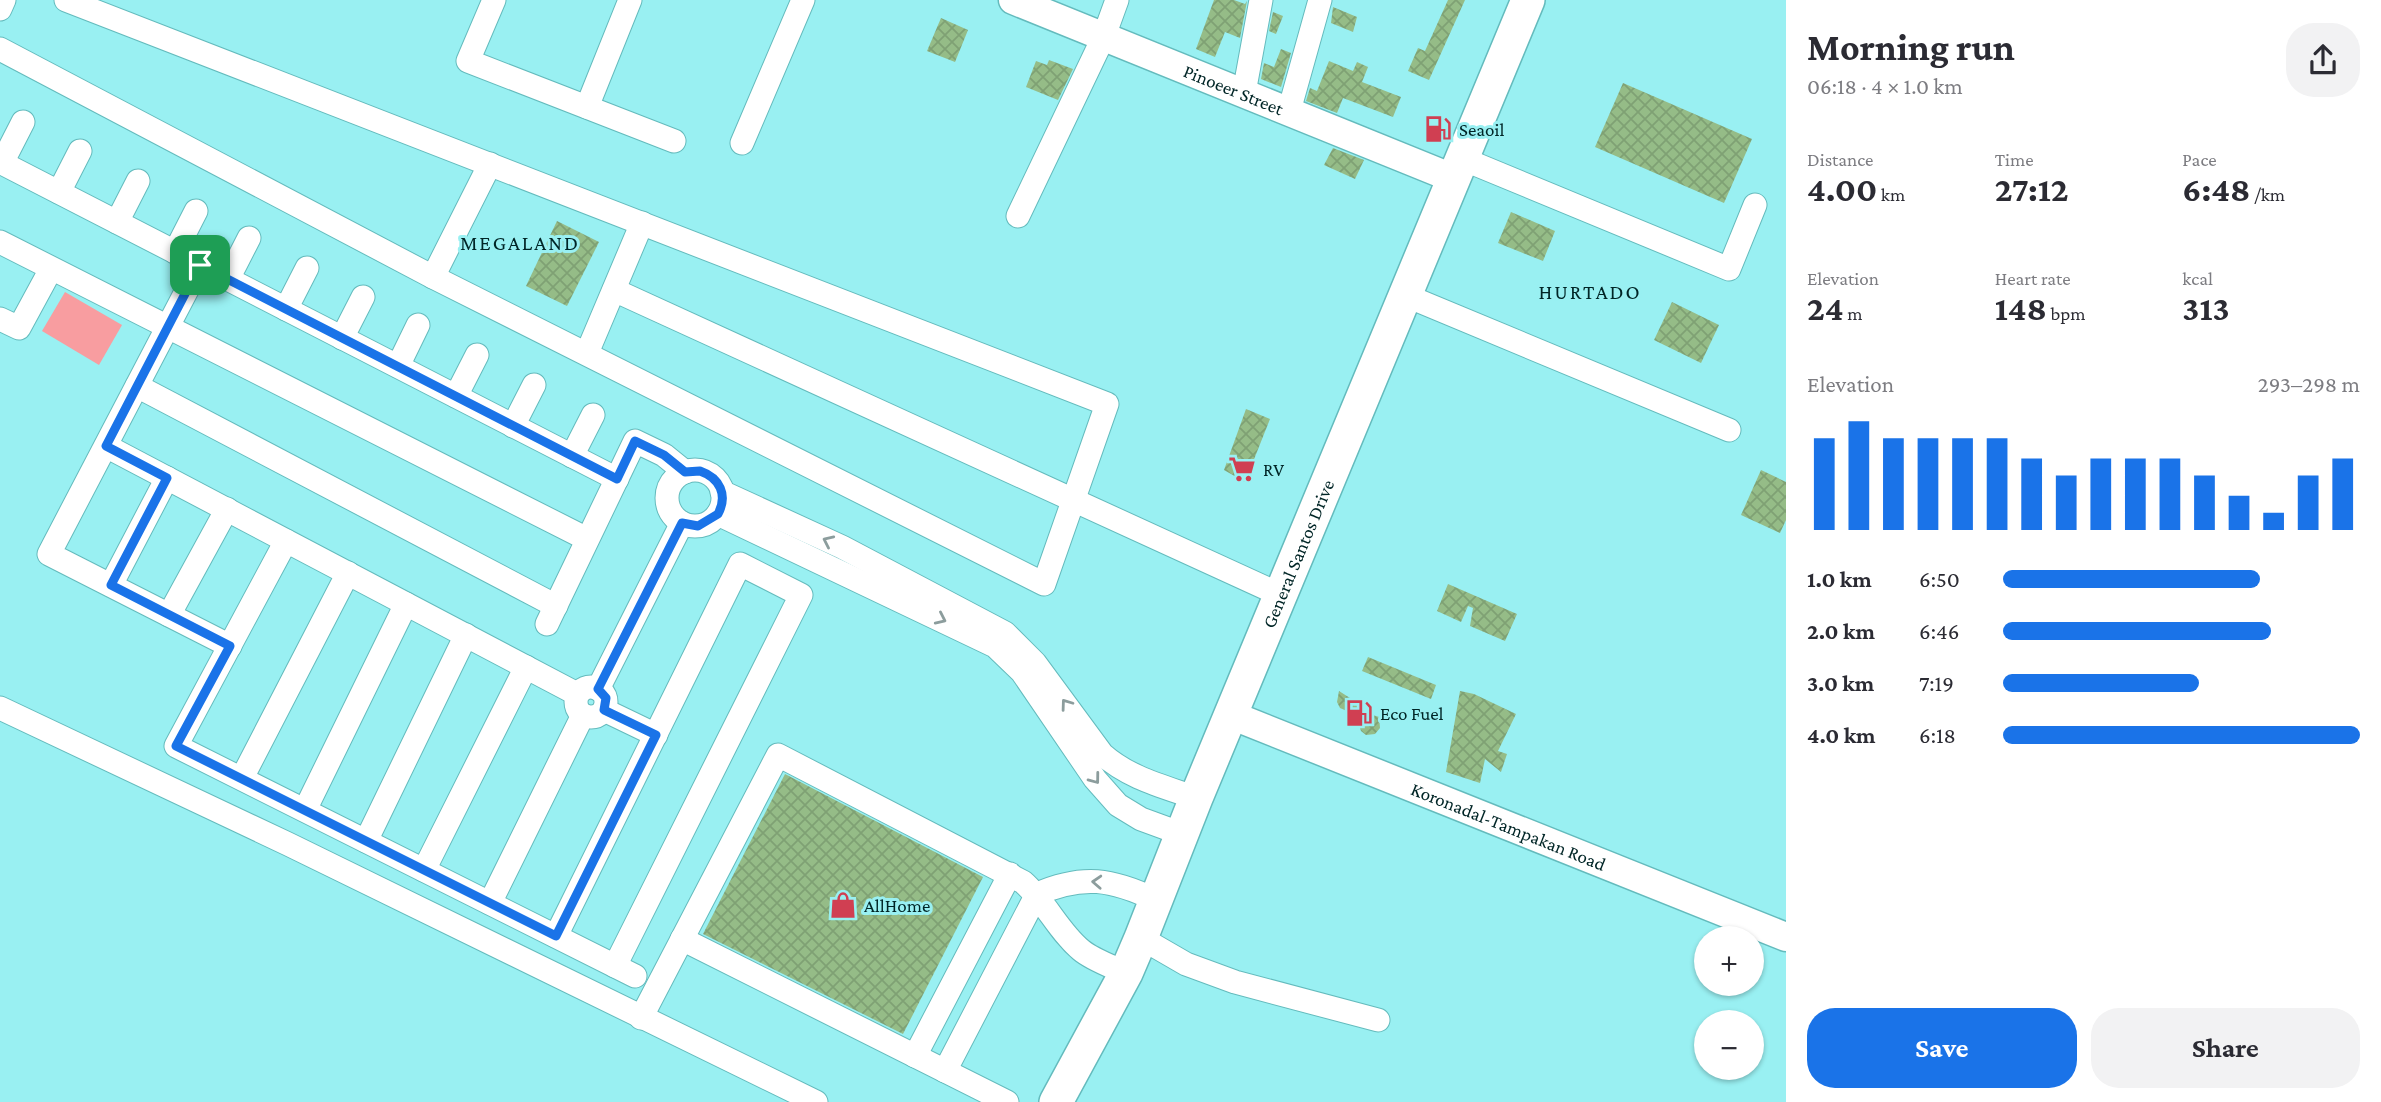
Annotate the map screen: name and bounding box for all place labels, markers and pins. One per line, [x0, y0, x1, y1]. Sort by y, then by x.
fuel station icon: Seaoil [1423, 114, 1453, 144]
place label: Seaoil [1459, 119, 1504, 140]
pin [170, 235, 230, 295]
supermarket icon: RV [1227, 454, 1257, 484]
place label: RV [1263, 459, 1284, 480]
fuel station icon: Eco Fuel [1344, 698, 1374, 728]
place label: Eco Fuel [1380, 703, 1444, 724]
shop icon: AllHome [828, 890, 858, 920]
place label: AllHome [864, 895, 930, 916]

